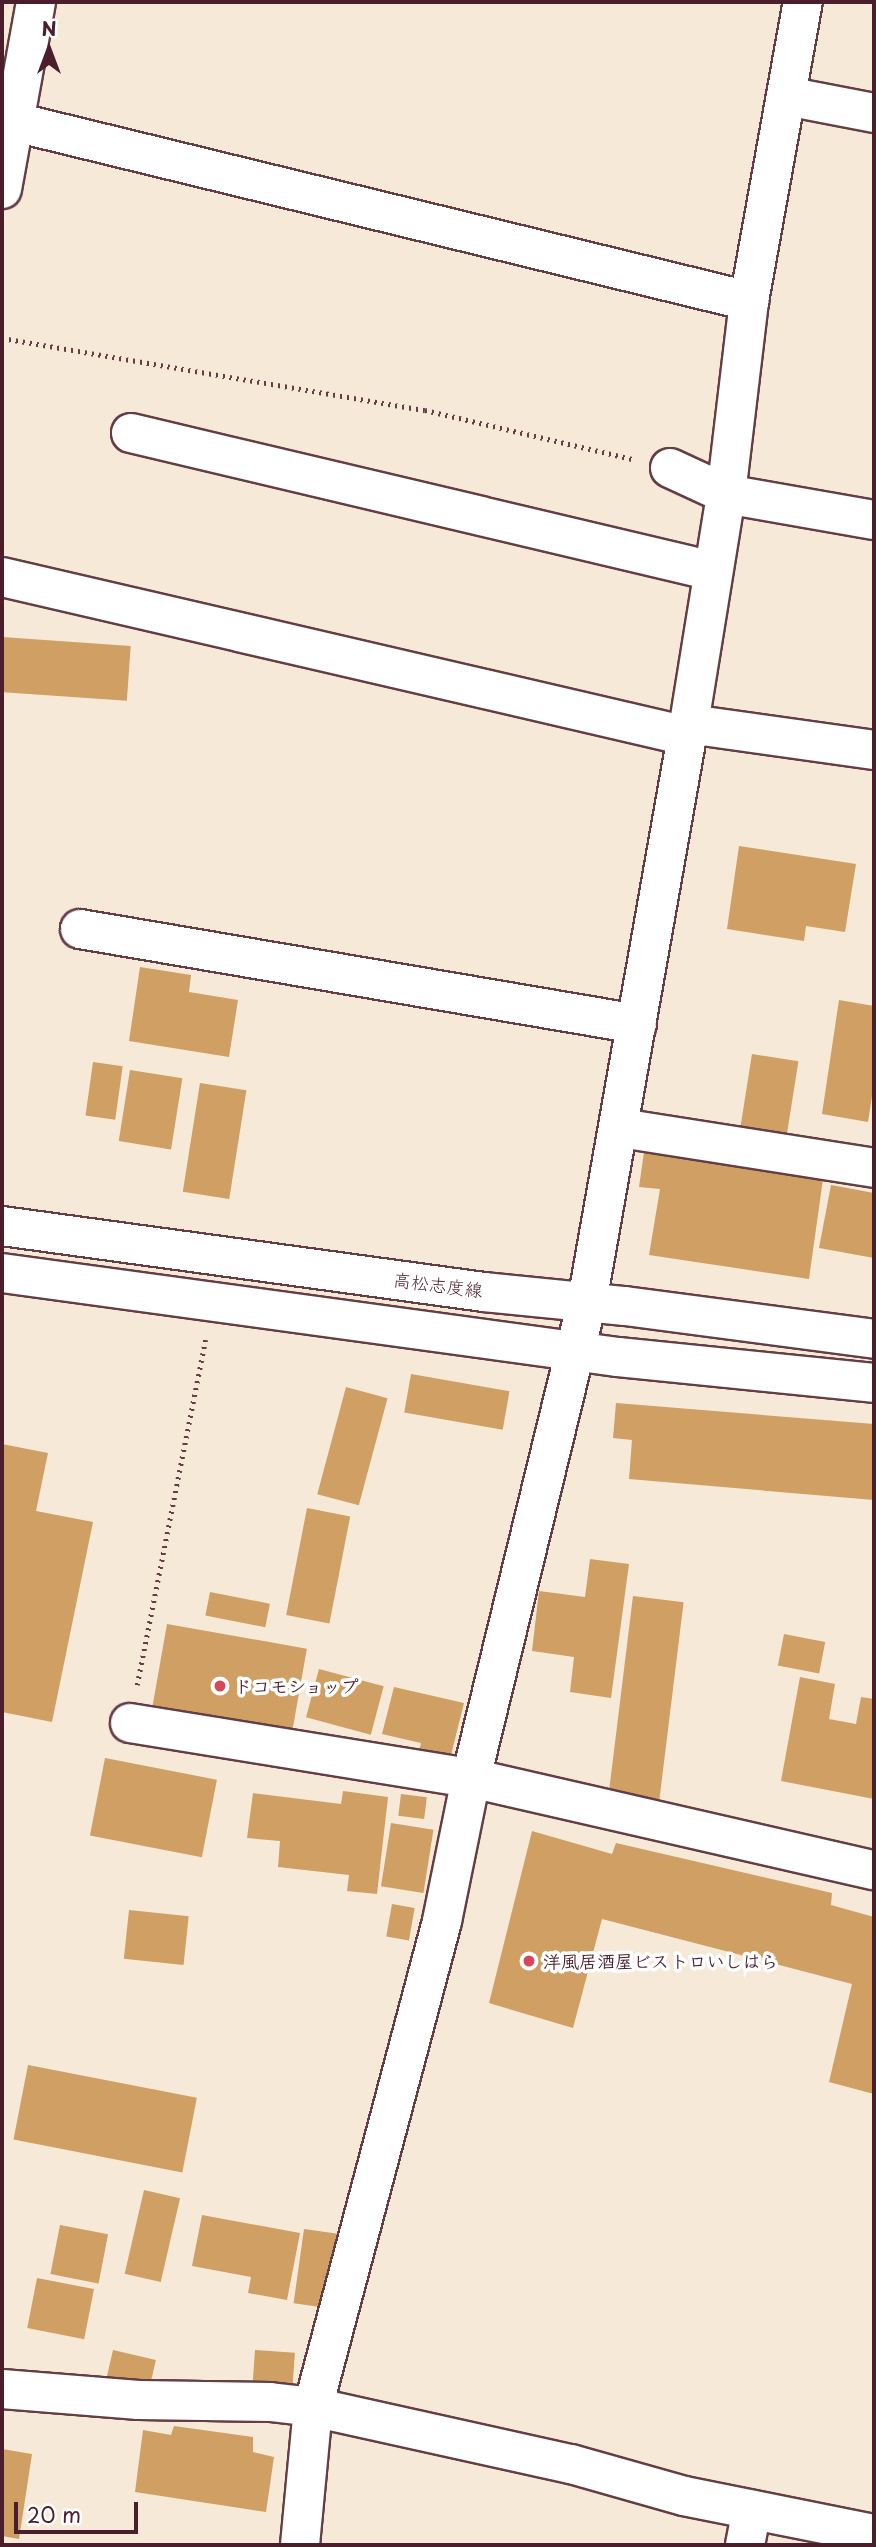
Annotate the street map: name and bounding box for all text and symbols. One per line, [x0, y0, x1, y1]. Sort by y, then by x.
north arrow [14, 14, 84, 84]
text: N [41, 14, 57, 42]
street label: 高松志度線 [392, 1269, 484, 1301]
place label: ドコモショップ [234, 1675, 360, 1697]
marker: ドコモショップ [212, 1678, 228, 1694]
place label: 洋風居酒屋ビストロいしはら [543, 1950, 777, 1972]
marker: 洋風居酒屋ビストロいしはら [521, 1953, 537, 1969]
scale bar [18, 2488, 142, 2532]
text: 20 m [27, 2498, 81, 2530]

